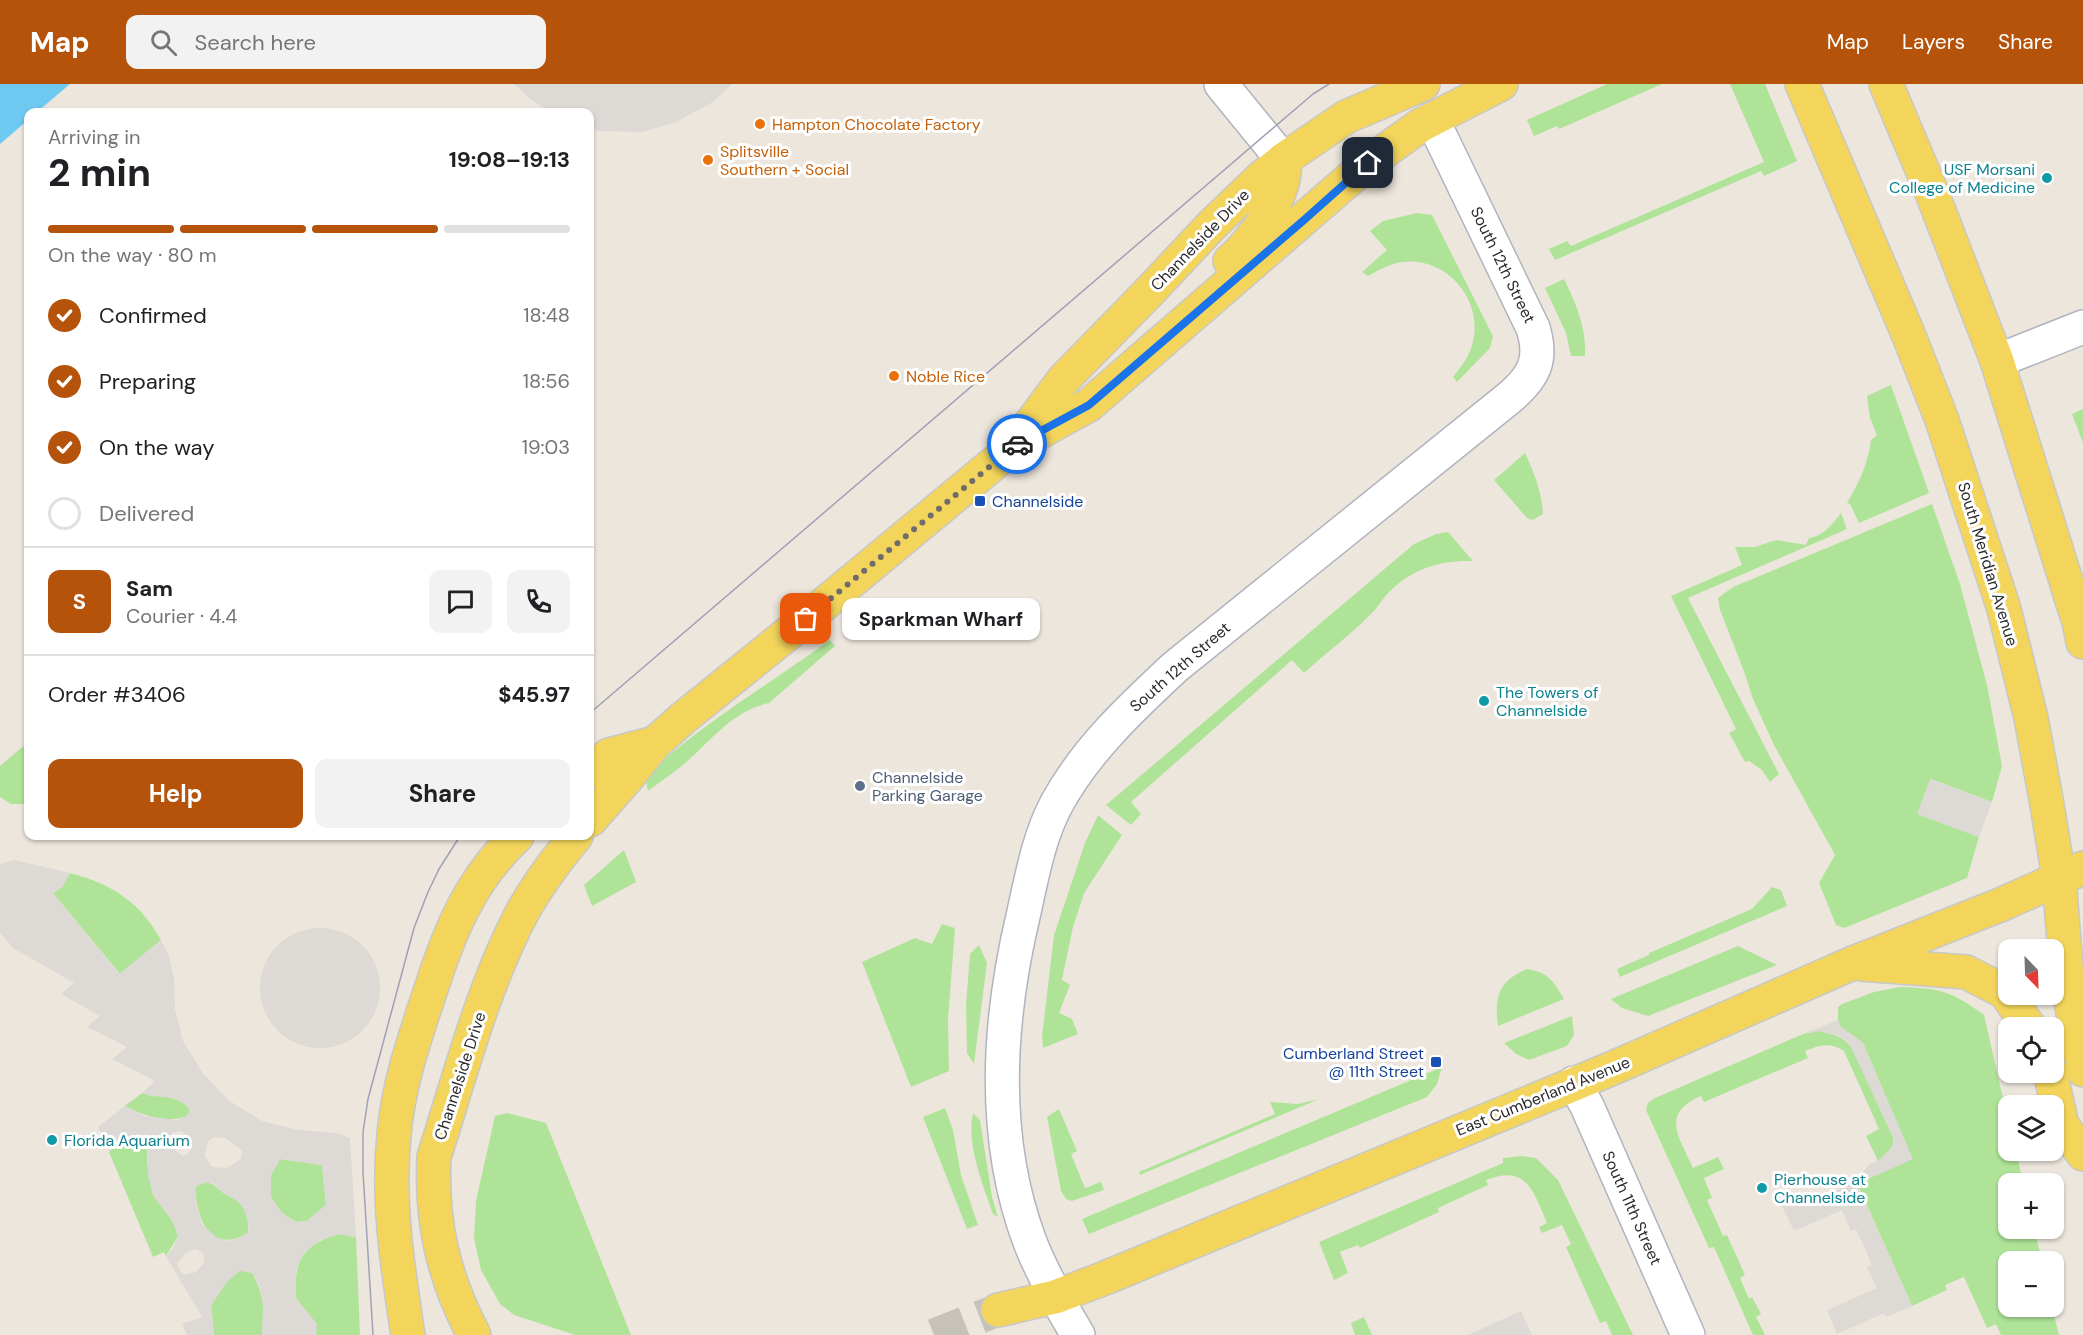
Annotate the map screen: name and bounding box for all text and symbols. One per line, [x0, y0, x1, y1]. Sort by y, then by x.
search box [126, 15, 546, 69]
text: Map [30, 24, 90, 61]
icon: search [147, 26, 180, 59]
text: Search here [195, 28, 316, 57]
text: Map [1827, 28, 1869, 56]
text: Layers [1902, 28, 1965, 56]
text: Share [1998, 28, 2053, 56]
place label: Hampton Chocolate Factory [772, 114, 981, 135]
marker: Hampton Chocolate Factory [753, 117, 767, 131]
text: Arriving in [48, 124, 140, 150]
pin [1342, 137, 1393, 188]
place label: Splitsville Southern + Social [720, 141, 849, 180]
text: 19:08–19:13 [449, 145, 570, 174]
icon: home [1351, 146, 1384, 179]
text: 2 min [48, 147, 151, 198]
marker: Splitsville Southern + Social [701, 153, 715, 167]
place label: USF Morsani College of Medicine [1889, 159, 2035, 198]
marker: USF Morsani College of Medicine [2040, 171, 2054, 185]
street label: Channelside Drive [1146, 185, 1254, 295]
street label: South 12th Street [1466, 203, 1540, 327]
text: On the way · 80 m [48, 242, 216, 268]
icon: check [48, 299, 81, 332]
text: Confirmed [99, 301, 207, 330]
text: 18:48 [523, 302, 570, 328]
icon: check [48, 365, 81, 398]
place label: Noble Rice [906, 366, 985, 387]
text: Preparing [99, 367, 196, 396]
text: 18:56 [523, 368, 570, 394]
marker: Noble Rice [887, 369, 901, 383]
courier [987, 414, 1047, 474]
icon: car [1001, 428, 1034, 461]
icon: check [48, 431, 81, 464]
text: On the way [99, 433, 214, 462]
text: 19:03 [522, 434, 570, 460]
street label: South Meridian Avenue [1953, 479, 2023, 649]
place label: Channelside [992, 491, 1083, 512]
marker: Channelside [973, 494, 987, 508]
text: Delivered [99, 499, 194, 528]
button: chat [429, 570, 492, 633]
button: phone [507, 570, 570, 633]
text: Sam [126, 574, 173, 603]
text: S [73, 587, 86, 616]
pin [780, 593, 831, 644]
callout: Sparkman Wharf [842, 598, 1040, 640]
icon: bag [789, 602, 822, 635]
text: Courier · 4.4 [126, 603, 237, 629]
text: Sparkman Wharf [859, 606, 1023, 632]
street label: South 12th Street [1125, 617, 1235, 717]
text: Order #3406 [48, 680, 186, 709]
text: $45.97 [498, 680, 570, 709]
place label: The Towers of Channelside [1496, 682, 1598, 721]
marker: The Towers of Channelside [1477, 694, 1491, 708]
button: Help [48, 759, 303, 828]
button: Share [315, 759, 570, 828]
place label: Channelside Parking Garage [872, 767, 983, 806]
marker: Channelside Parking Garage [853, 779, 867, 793]
north arrow [1998, 939, 2064, 1005]
map controls [1998, 939, 2064, 1317]
street label: Channelside Drive [429, 1009, 491, 1143]
button: locate [1998, 1017, 2064, 1083]
place label: Cumberland Street @ 11th Street [1283, 1043, 1424, 1082]
street label: East Cumberland Avenue [1453, 1051, 1633, 1141]
marker: Cumberland Street @ 11th Street [1429, 1055, 1443, 1069]
button: layers [1998, 1095, 2064, 1161]
place label: Florida Aquarium [64, 1130, 190, 1151]
marker: Florida Aquarium [45, 1133, 59, 1147]
street label: South 11th Street [1597, 1148, 1667, 1268]
place label: Pierhouse at Channelside [1774, 1169, 1866, 1208]
button: + [1998, 1173, 2064, 1239]
marker: Pierhouse at Channelside [1755, 1181, 1769, 1195]
button: − [1998, 1251, 2064, 1317]

